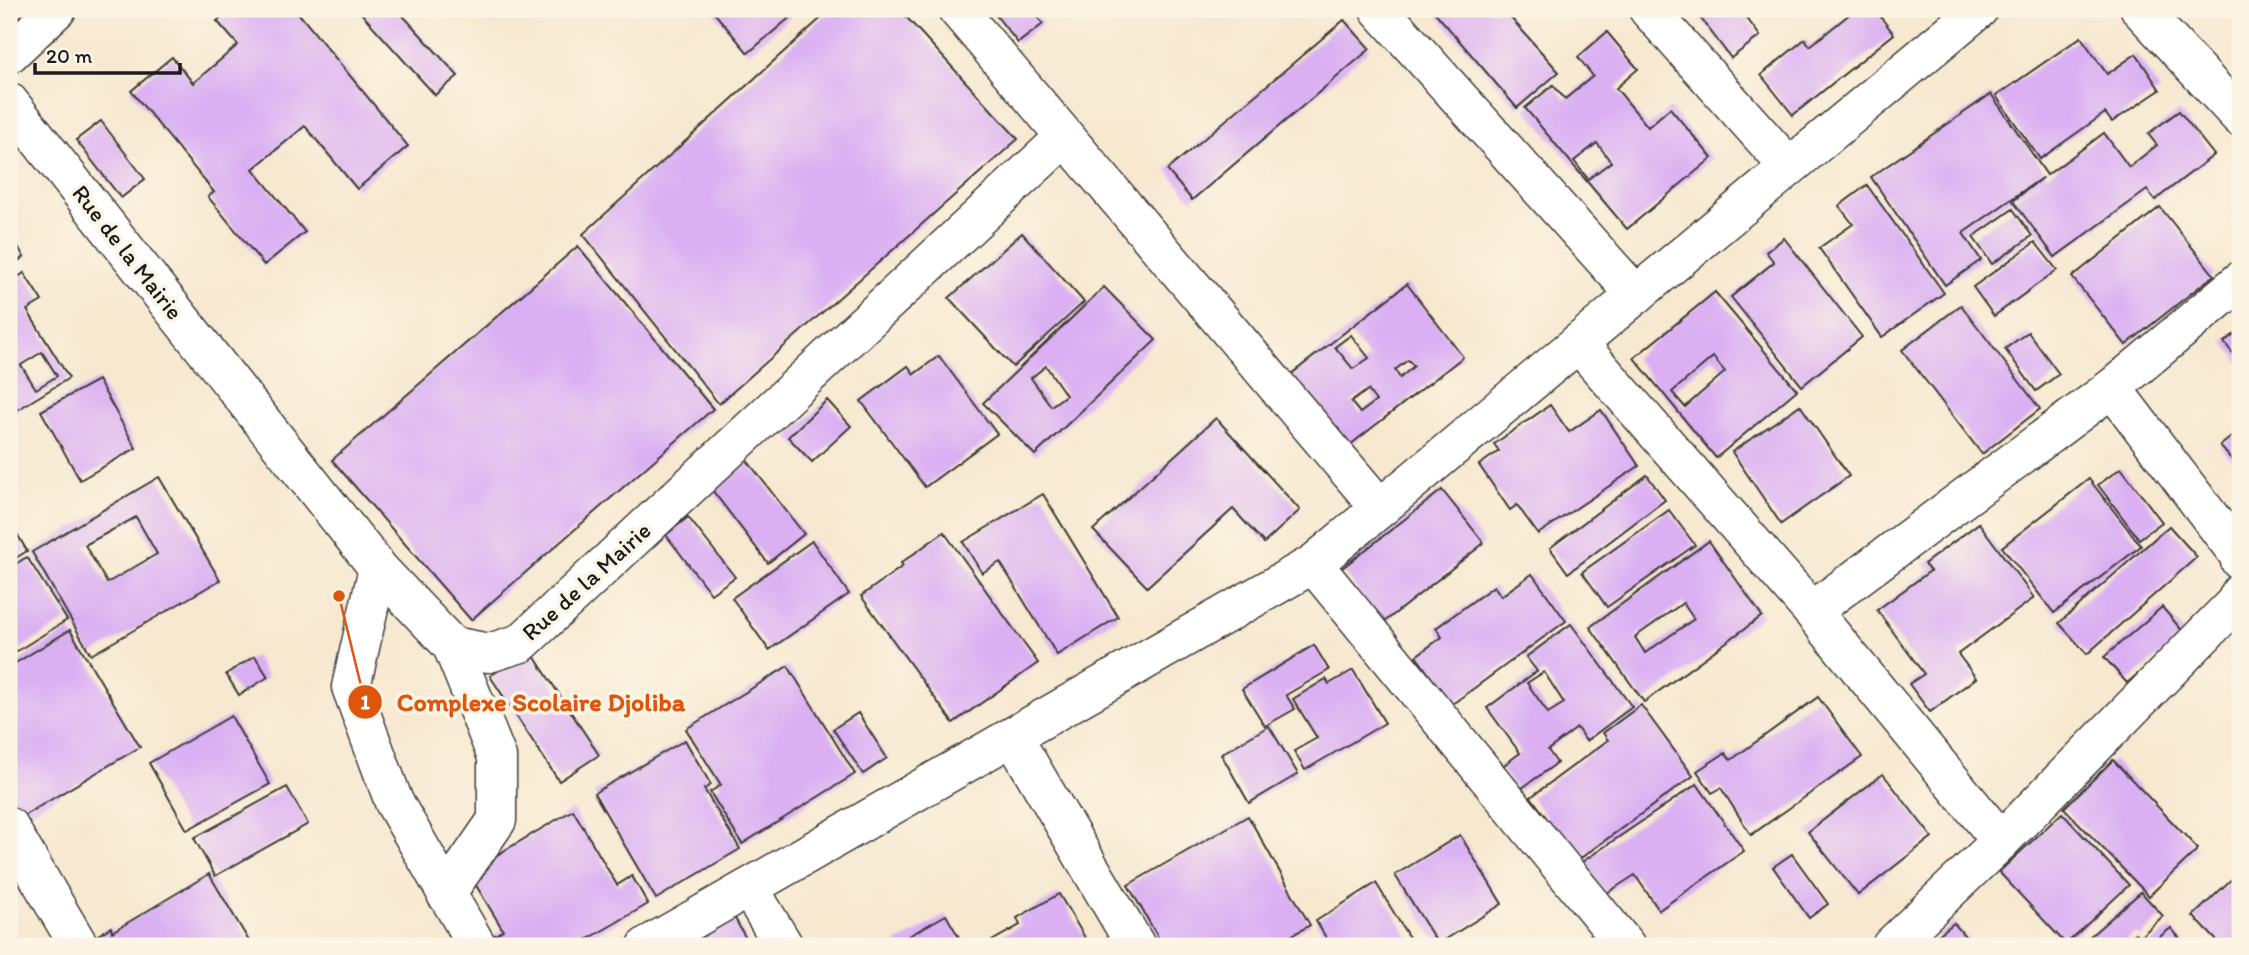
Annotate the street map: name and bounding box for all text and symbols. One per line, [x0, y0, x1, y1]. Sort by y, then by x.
scale bar [35, 32, 180, 76]
text: 20 m [46, 43, 93, 68]
street label: Rue de la Mairie [66, 179, 190, 325]
street label: Rue de la Mairie [516, 516, 656, 646]
callout: Complexe Scolaire Djoliba [347, 679, 700, 726]
text: Complexe Scolaire Djoliba [397, 686, 686, 718]
text: 1 [360, 689, 370, 714]

